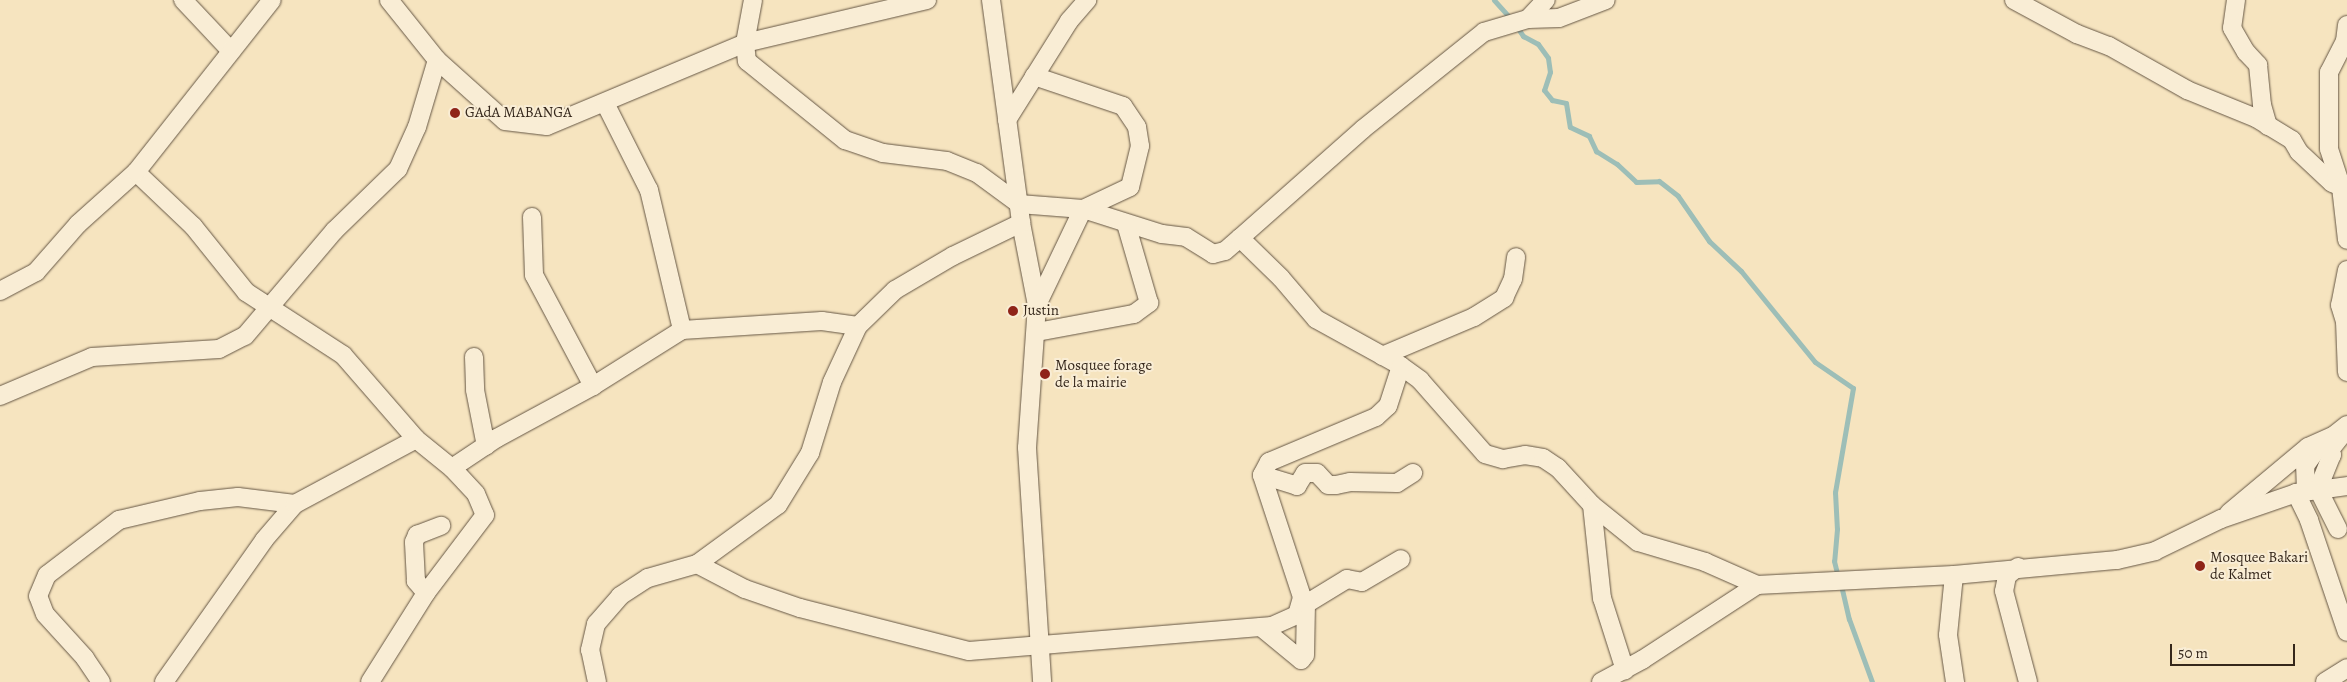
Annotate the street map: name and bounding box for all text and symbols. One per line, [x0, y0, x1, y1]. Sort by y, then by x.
place label: GAdA MABANGA [465, 104, 572, 122]
marker: GAdA MABANGA [449, 107, 461, 119]
place label: Justin [1023, 302, 1059, 320]
marker: Justin [1007, 305, 1019, 317]
place label: Mosquee forage de la mairie [1055, 356, 1152, 391]
marker: Mosquee forage de la mairie [1039, 368, 1051, 380]
place label: Mosquee Bakari de Kalmet [2210, 548, 2308, 583]
marker: Mosquee Bakari de Kalmet [2194, 560, 2206, 572]
scale bar [2172, 634, 2297, 666]
text: 50 m [2178, 643, 2208, 663]

